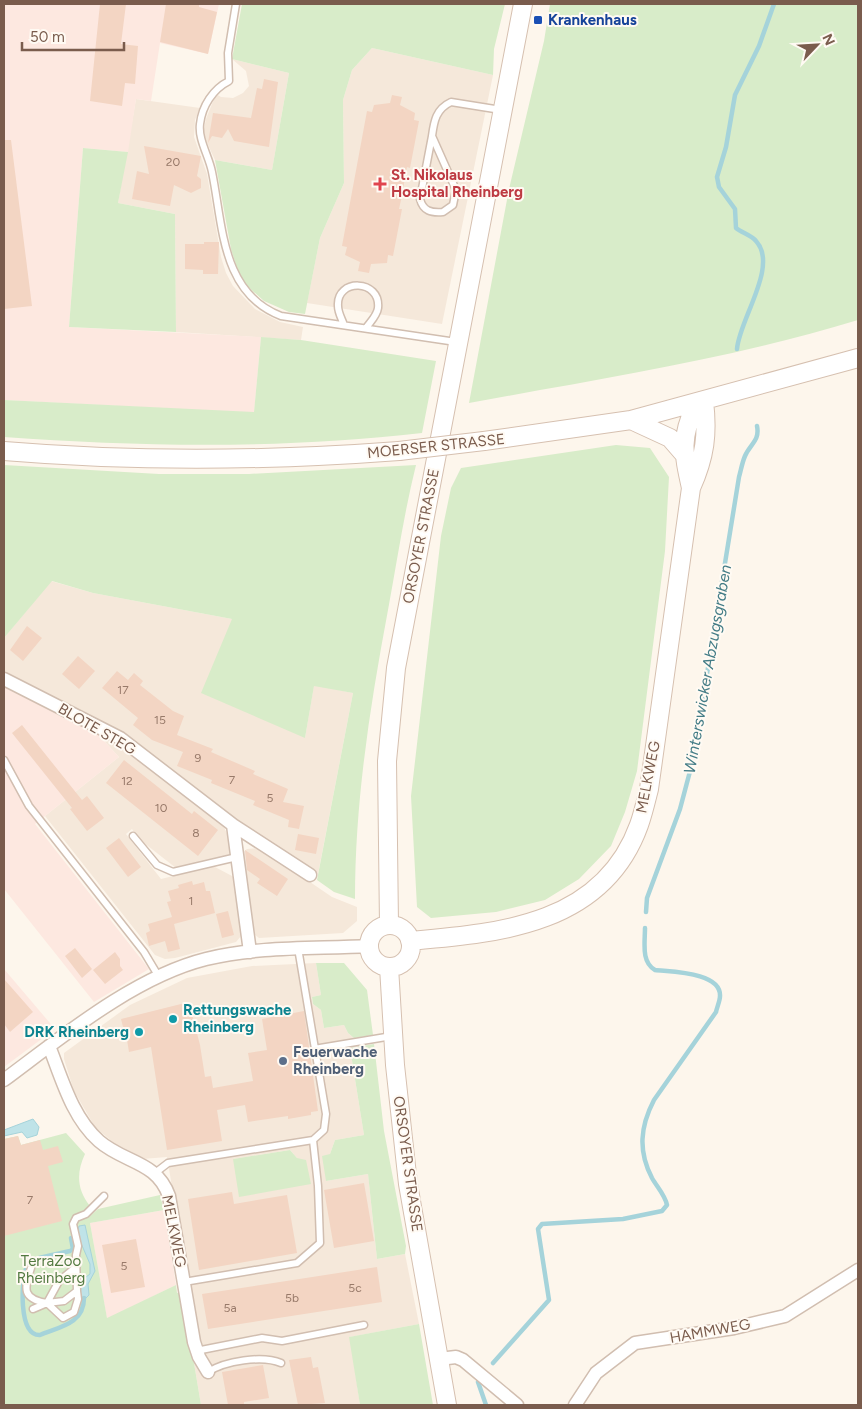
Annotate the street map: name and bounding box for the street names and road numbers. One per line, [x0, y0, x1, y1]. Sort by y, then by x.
street label: MOERSER STRASSE [366, 430, 506, 462]
street label: ORSOYER STRASSE [399, 467, 443, 605]
street label: BLOTE STEG [55, 699, 139, 759]
street label: MELKWEG [632, 739, 664, 815]
street label: ORSOYER STRASSE [390, 1095, 426, 1233]
street label: MELKWEG [158, 1193, 190, 1269]
street label: HAMMWEG [668, 1315, 752, 1347]

